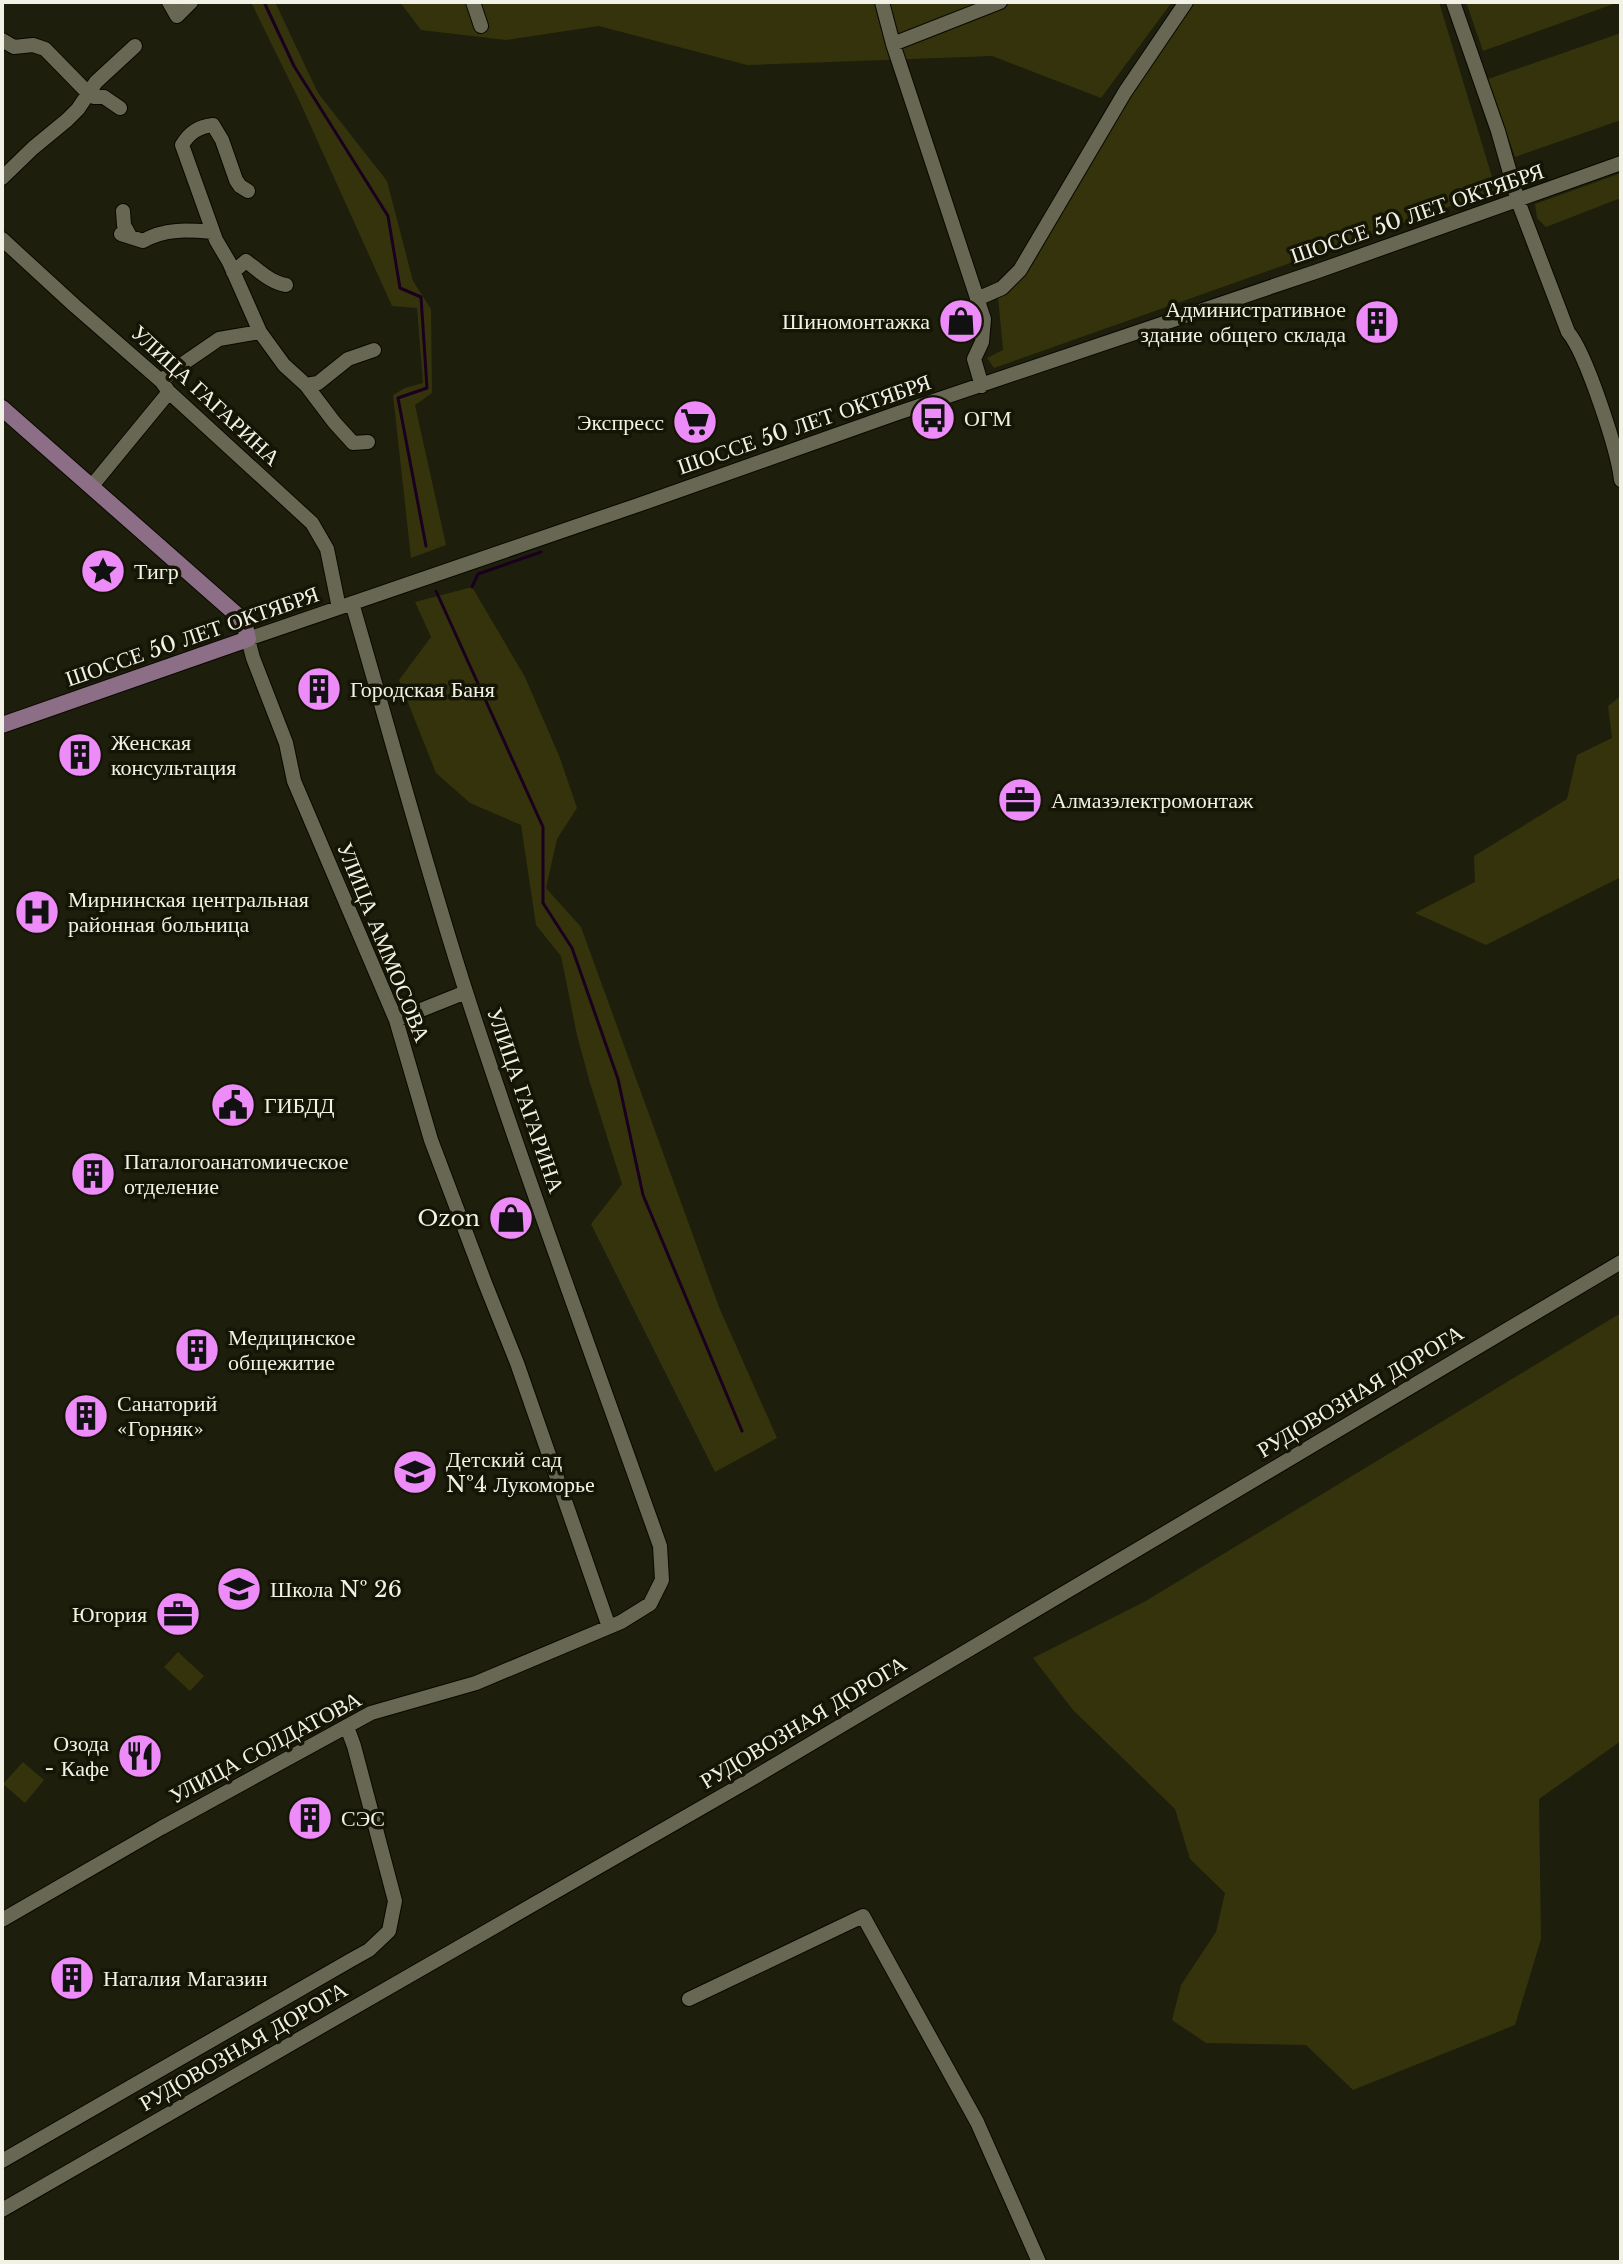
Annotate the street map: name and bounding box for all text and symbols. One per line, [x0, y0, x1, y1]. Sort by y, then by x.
street label: ШОССЕ 50 ЛЕТ ОКТЯБРЯ [1287, 157, 1548, 270]
place label: Административное здание общего склада [1140, 296, 1346, 348]
shop icon: Шиномонтажка [937, 297, 985, 345]
building icon: Административное здание общего склада [1353, 298, 1401, 346]
place label: Шиномонтажка [782, 308, 930, 335]
street label: УЛИЦА ГАГАРИНА [125, 319, 286, 472]
street label: ШОССЕ 50 ЛЕТ ОКТЯБРЯ [674, 368, 935, 481]
bus stop icon: ОГМ [909, 394, 957, 442]
supermarket icon: Экспресс [671, 398, 719, 446]
place label: ОГМ [964, 405, 1012, 432]
place label: Экспресс [577, 409, 664, 436]
place icon: Тигр [79, 547, 127, 595]
place label: Тигр [134, 558, 179, 585]
street label: ШОССЕ 50 ЛЕТ ОКТЯБРЯ [62, 580, 323, 693]
building icon: Городская Баня [295, 665, 343, 713]
place label: Городская Баня [350, 676, 495, 703]
place label: Женская консультация [111, 729, 236, 781]
building icon: Женская консультация [56, 731, 104, 779]
office icon: Алмазэлектромонтаж [996, 776, 1044, 824]
place label: Алмазэлектромонтаж [1051, 787, 1254, 814]
street label: УЛИЦА АММОСОВА [331, 838, 436, 1046]
place label: Мирнинская центральная районная больница [68, 886, 309, 938]
hospital icon: Мирнинская центральная районная больница [13, 888, 61, 936]
street label: УЛИЦА ГАГАРИНА [481, 1004, 570, 1197]
public building icon: ГИБДД [209, 1081, 257, 1129]
place label: ГИБДД [264, 1092, 334, 1119]
place label: Паталогоанатомическое отделение [124, 1148, 348, 1200]
building icon: Паталогоанатомическое отделение [69, 1150, 117, 1198]
shop icon: Ozon [487, 1194, 535, 1242]
place label: Ozon [418, 1205, 480, 1232]
street label: РУДОВОЗНАЯ ДОРОГА [1252, 1319, 1468, 1464]
place label: Медицинское общежитие [228, 1324, 355, 1376]
building icon: Медицинское общежитие [173, 1326, 221, 1374]
place label: Санаторий «Горняк» [117, 1390, 218, 1442]
building icon: Санаторий «Горняк» [62, 1392, 110, 1440]
place label: Детский сад №4 Лукоморье [446, 1446, 595, 1498]
school or university icon: Детский сад №4 Лукоморье [391, 1448, 439, 1496]
school or university icon: Школа № 26 [215, 1565, 263, 1613]
place label: Школа № 26 [270, 1576, 402, 1603]
office icon: Югория [154, 1590, 202, 1638]
place label: Югория [72, 1601, 147, 1628]
street label: РУДОВОЗНАЯ ДОРОГА [695, 1650, 911, 1795]
street label: УЛИЦА СОЛДАТОВА [165, 1685, 366, 1809]
place label: Озода - Кафе [44, 1730, 109, 1782]
restaurant icon: Озода - Кафе [116, 1732, 164, 1780]
building icon: СЭС [286, 1794, 334, 1842]
place label: СЭС [341, 1805, 385, 1832]
building icon: Наталия Магазин [48, 1954, 96, 2002]
place label: Наталия Магазин [103, 1965, 268, 1992]
street label: РУДОВОЗНАЯ ДОРОГА [134, 1976, 352, 2117]

